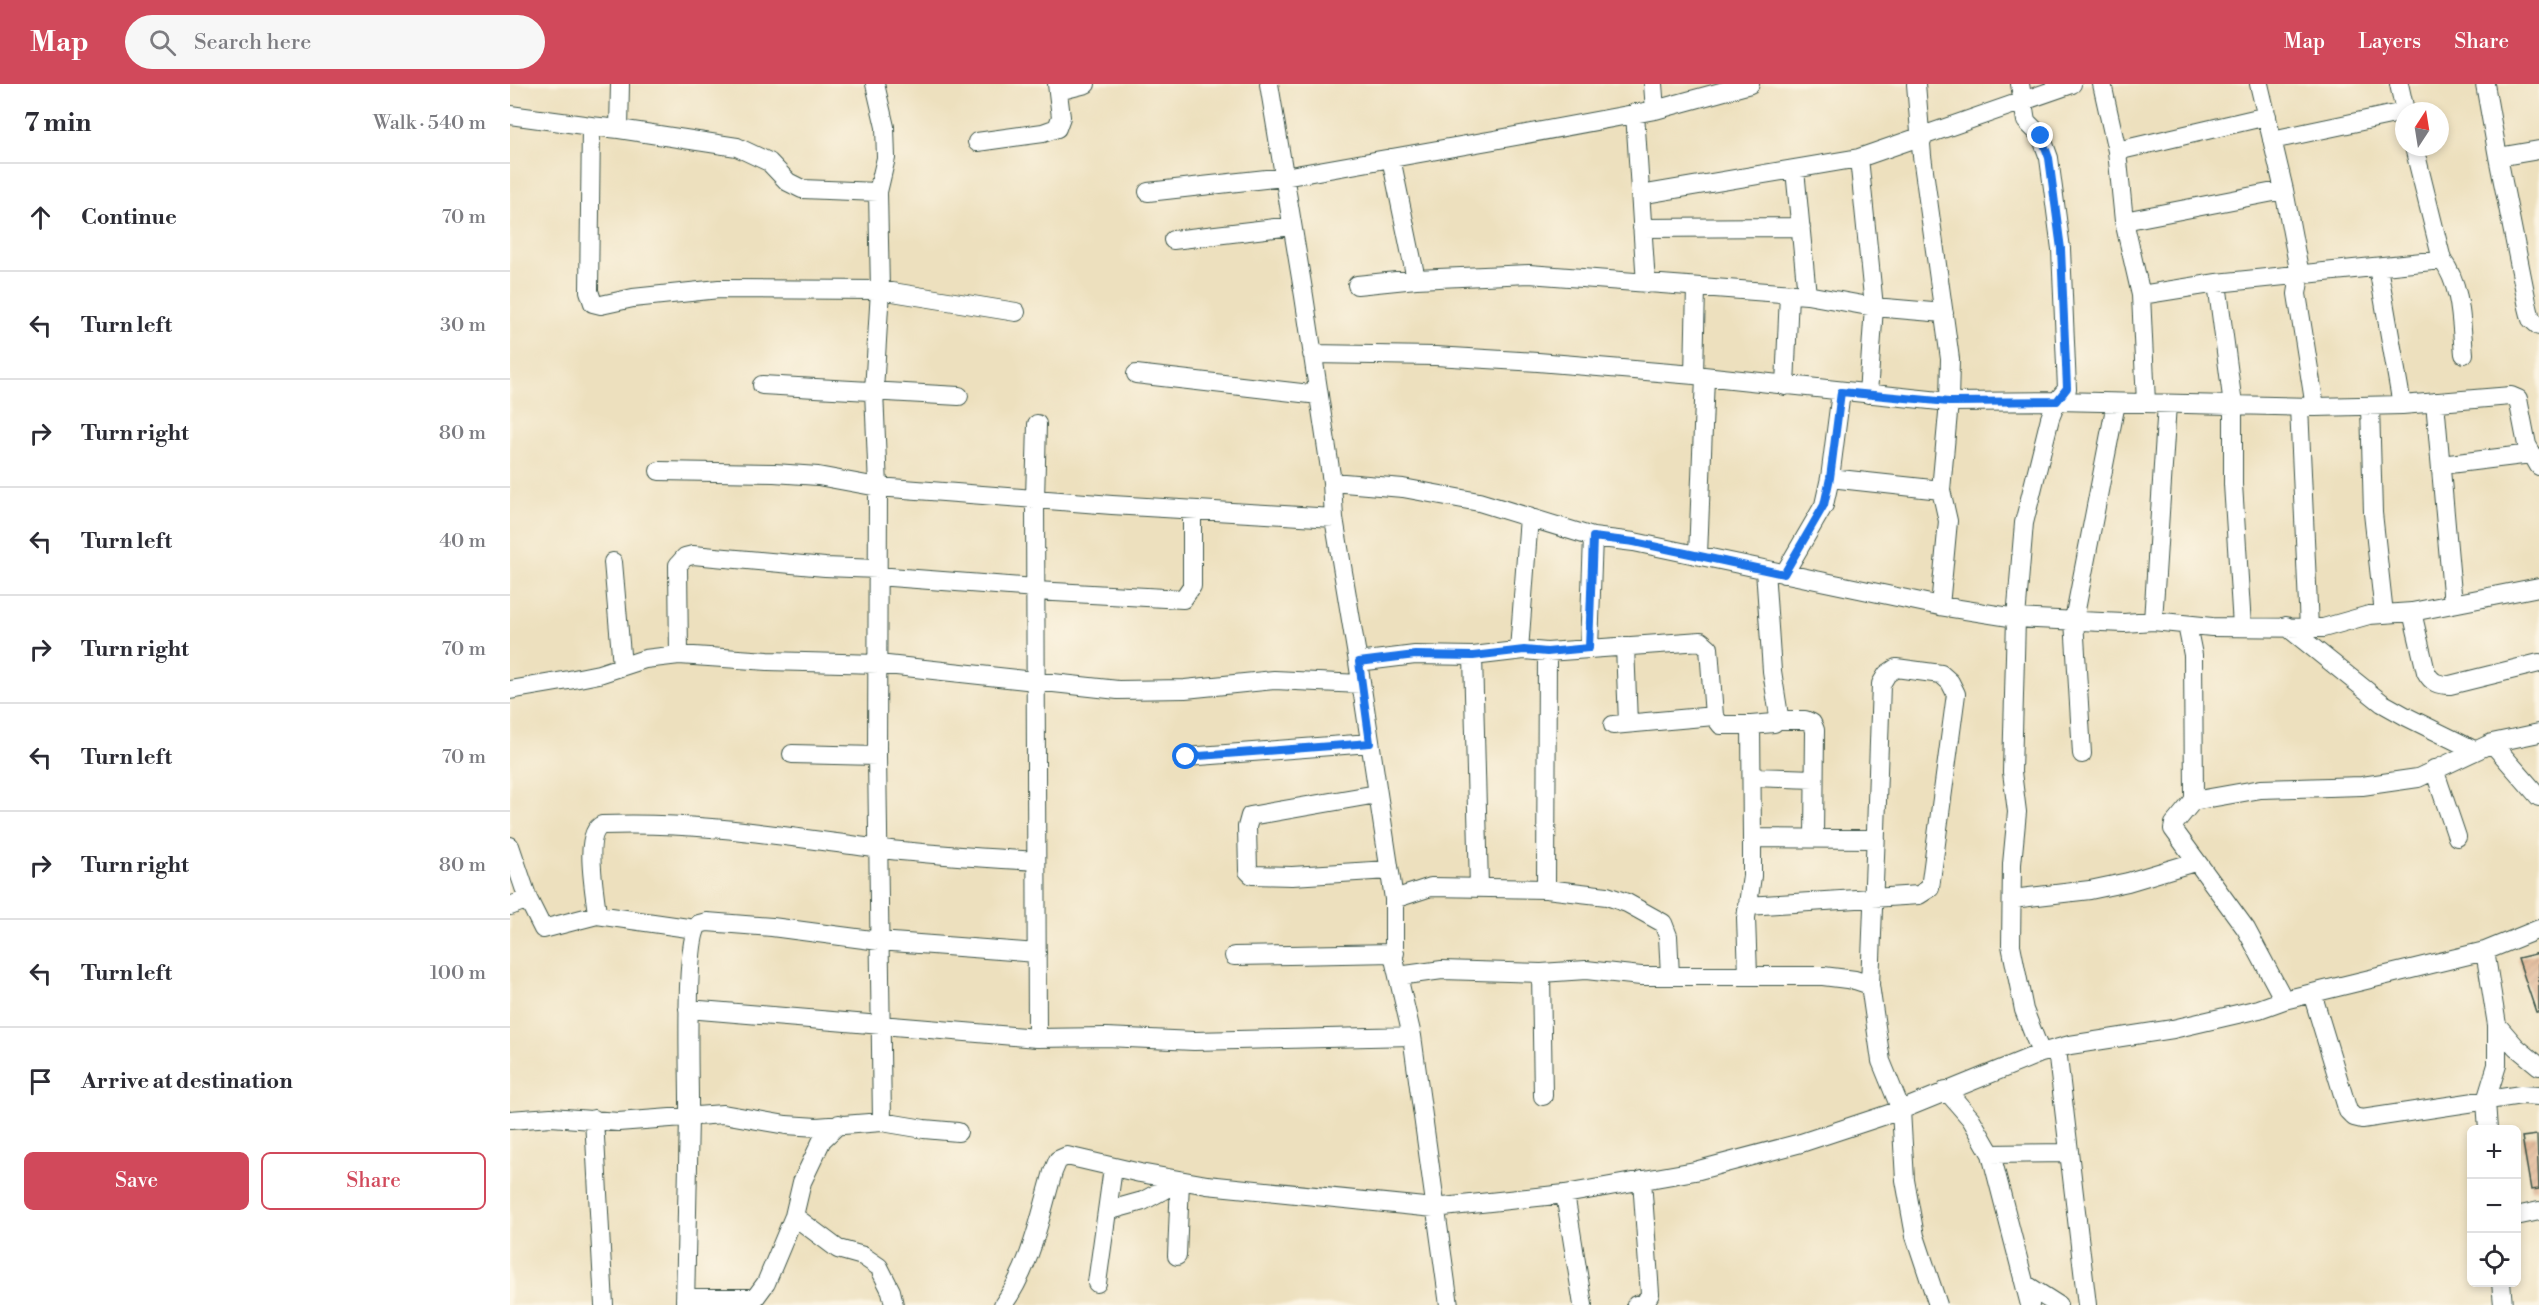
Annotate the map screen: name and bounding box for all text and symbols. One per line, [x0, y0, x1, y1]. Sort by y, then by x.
search box [125, 15, 545, 69]
text: Map [30, 25, 89, 60]
icon: search [146, 26, 179, 59]
text: Search here [194, 29, 311, 56]
text: Map [2284, 29, 2325, 55]
text: Layers [2358, 29, 2421, 55]
text: Share [2454, 29, 2509, 55]
north arrow [2395, 102, 2449, 156]
text: 7 min [24, 107, 91, 139]
text: Walk · 540 m [373, 111, 486, 136]
route end [2027, 122, 2053, 148]
icon: ahead [24, 201, 57, 234]
text: Continue [81, 204, 177, 231]
text: 70 m [442, 205, 486, 230]
icon: left [24, 309, 57, 342]
text: Turn left [81, 312, 172, 339]
text: 30 m [440, 313, 486, 338]
icon: right [24, 417, 57, 450]
text: Turn right [81, 420, 189, 447]
text: 80 m [439, 421, 486, 446]
icon: left [24, 525, 57, 558]
text: Turn left [81, 528, 172, 555]
text: 40 m [439, 529, 486, 554]
icon: right [24, 633, 57, 666]
text: Turn right [81, 636, 189, 663]
text: 70 m [442, 637, 486, 662]
icon: left [24, 741, 57, 774]
route start [1172, 743, 1198, 769]
text: Turn left [81, 744, 172, 771]
text: 70 m [442, 745, 486, 770]
icon: right [24, 849, 57, 882]
text: Turn right [81, 852, 189, 879]
text: 80 m [439, 853, 486, 878]
icon: left [24, 957, 57, 990]
text: Turn left [81, 960, 172, 987]
text: 100 m [430, 961, 486, 986]
icon: arrive [24, 1065, 57, 1098]
text: Arrive at destination [81, 1068, 293, 1095]
map controls [2467, 1125, 2521, 1287]
button: + [2467, 1125, 2521, 1179]
button: Save [24, 1152, 249, 1210]
button: Share [261, 1152, 486, 1210]
button: − [2467, 1179, 2521, 1233]
button: locate [2467, 1233, 2521, 1287]

